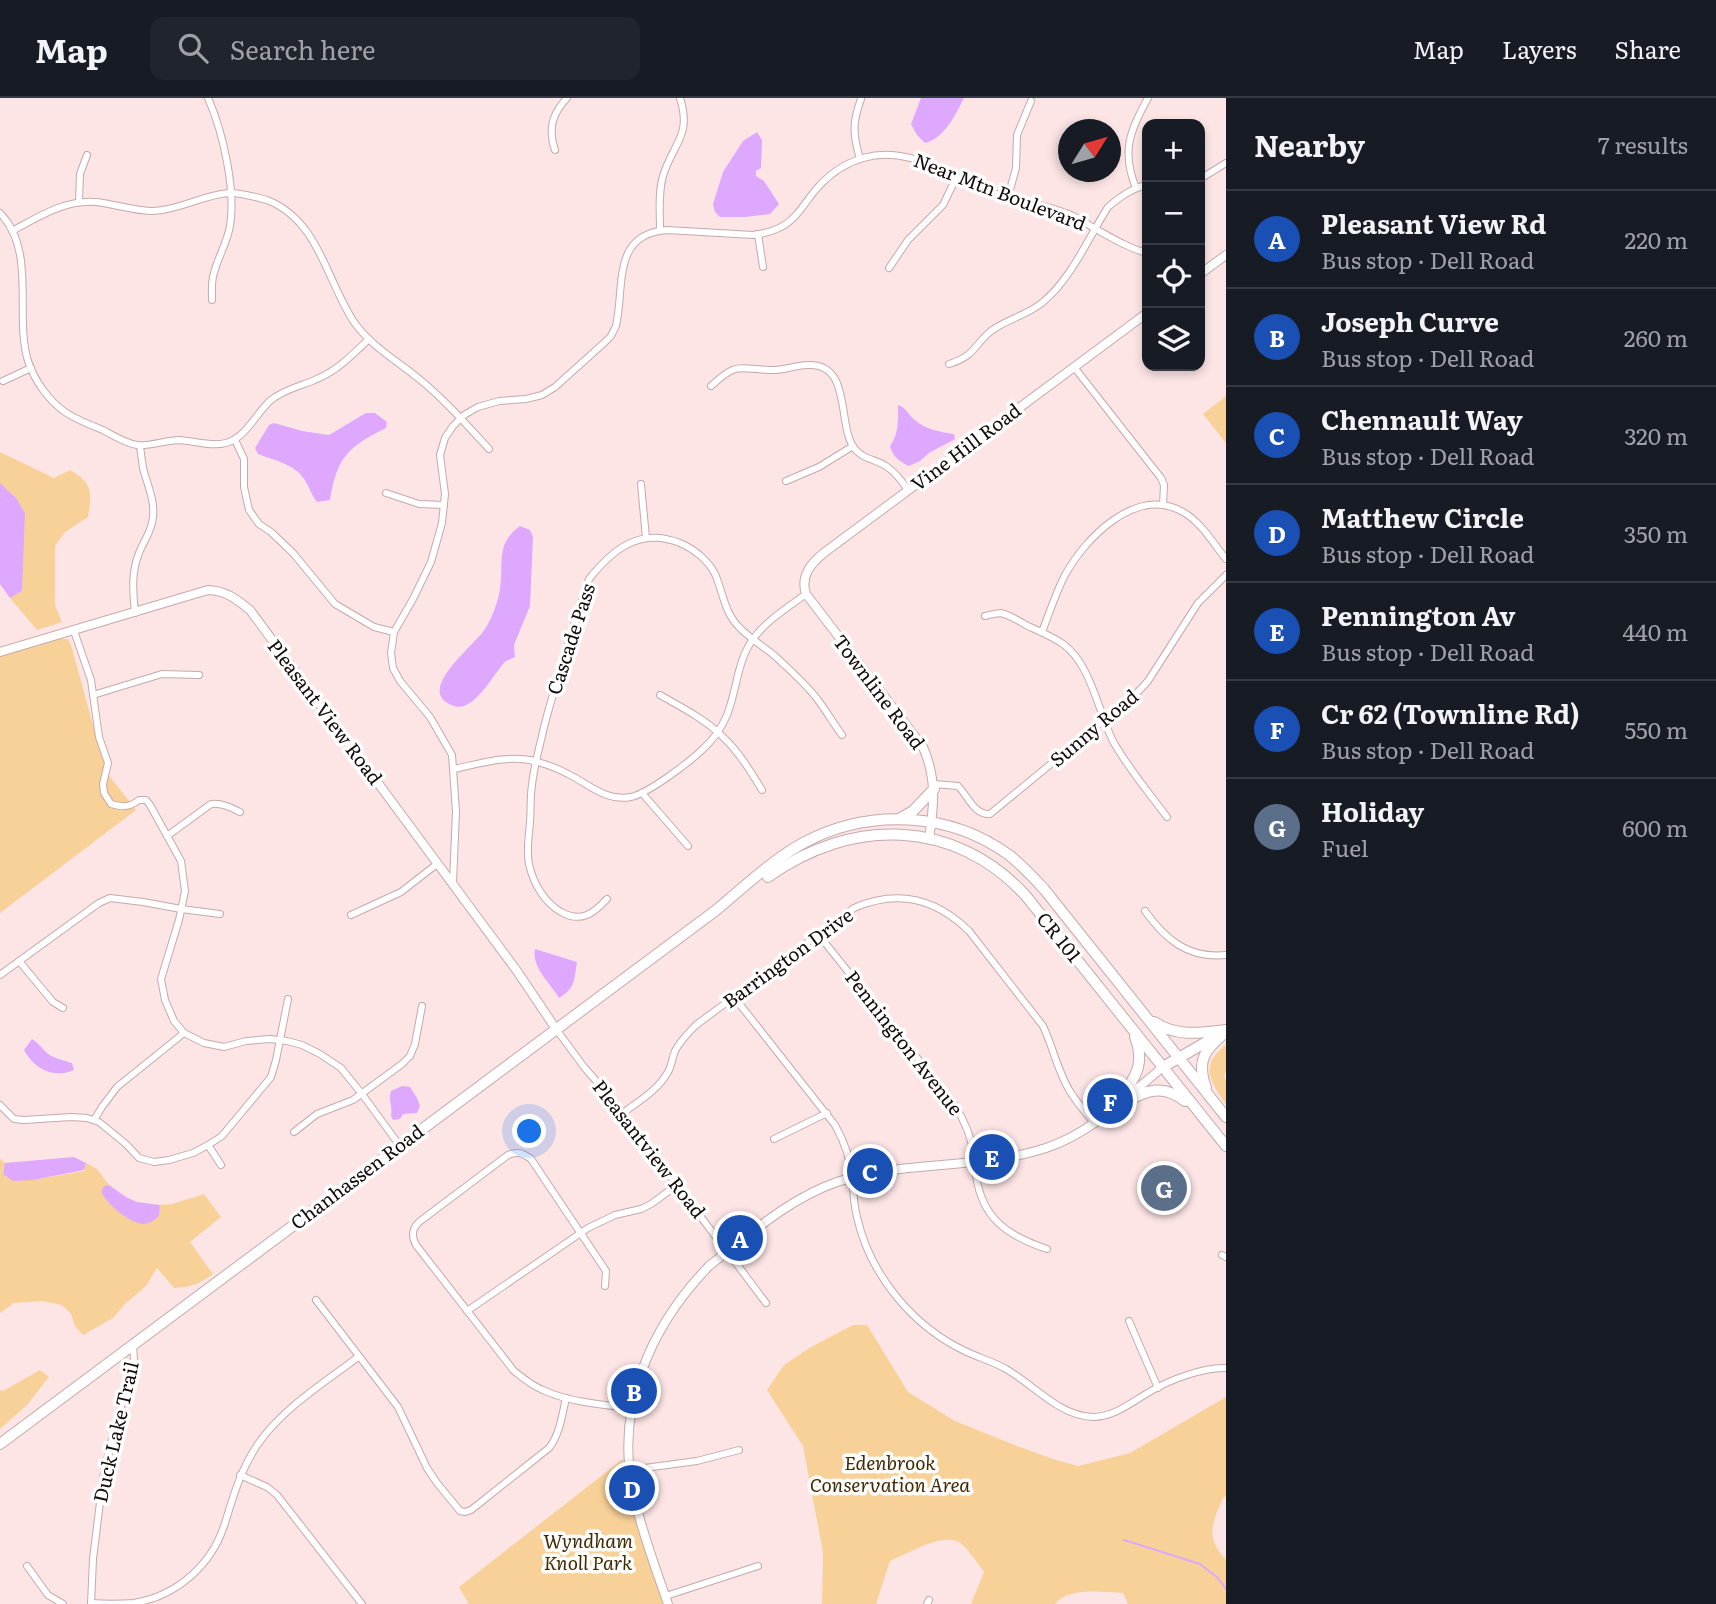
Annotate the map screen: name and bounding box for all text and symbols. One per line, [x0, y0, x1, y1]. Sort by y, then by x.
search box [150, 17, 640, 80]
text: Map [35, 24, 108, 73]
icon: search [174, 29, 212, 67]
text: Search here [230, 29, 376, 68]
text: Map [1413, 31, 1464, 66]
text: Layers [1502, 31, 1576, 66]
text: Share [1614, 31, 1681, 66]
north arrow [1058, 119, 1121, 182]
map controls [1142, 119, 1205, 371]
button: + [1142, 119, 1205, 182]
text: Nearby [1254, 122, 1365, 166]
text: 7 results [1598, 127, 1688, 161]
street label: Near Mtn Boulevard [910, 145, 1091, 237]
button: − [1142, 182, 1205, 245]
text: Pleasant View Rd [1321, 203, 1546, 242]
text: A [1268, 222, 1286, 256]
text: 220 m [1624, 222, 1688, 256]
text: Bus stop · Dell Road [1321, 242, 1534, 276]
button: locate [1142, 245, 1205, 308]
text: Joseph Curve [1321, 301, 1499, 340]
button: layers [1142, 308, 1205, 371]
text: B [1269, 320, 1285, 354]
text: 260 m [1624, 320, 1688, 354]
text: Bus stop · Dell Road [1321, 340, 1534, 374]
street label: Vine Hill Road [905, 395, 1026, 497]
text: Chennault Way [1321, 399, 1523, 438]
text: C [1269, 418, 1285, 452]
text: 320 m [1624, 418, 1688, 452]
text: Bus stop · Dell Road [1321, 438, 1534, 472]
text: Matthew Circle [1321, 497, 1524, 536]
text: D [1268, 516, 1286, 550]
text: 350 m [1624, 516, 1688, 550]
text: Bus stop · Dell Road [1321, 536, 1534, 570]
street label: Cascade Pass [539, 579, 601, 698]
text: Pennington Av [1321, 595, 1515, 634]
text: E [1269, 614, 1285, 648]
text: 440 m [1622, 614, 1688, 648]
street label: Townline Road [827, 628, 933, 755]
street label: Pleasant View Road [262, 633, 390, 790]
text: Bus stop · Dell Road [1321, 634, 1534, 668]
street label: Sunny Road [1043, 682, 1144, 773]
text: Cr 62 (Townline Rd) [1321, 693, 1579, 732]
text: F [1270, 712, 1284, 746]
text: 550 m [1624, 712, 1688, 746]
text: Bus stop · Dell Road [1321, 732, 1534, 766]
text: Holiday [1321, 791, 1424, 830]
text: G [1268, 810, 1286, 844]
text: 600 m [1622, 810, 1688, 844]
text: Fuel [1321, 830, 1369, 864]
street label: Barrington Drive [717, 900, 858, 1014]
street label: CR 101 [1031, 905, 1089, 968]
street label: Pennington Avenue [839, 964, 970, 1121]
street label: Pleasantview Road [587, 1073, 713, 1224]
pin: F [1087, 1075, 1133, 1127]
your location [512, 1114, 546, 1148]
street label: Chanhassen Road [284, 1117, 429, 1236]
pin: E [969, 1131, 1015, 1183]
pin: C [847, 1145, 893, 1197]
pin: G [1141, 1162, 1187, 1214]
pin: A [717, 1212, 763, 1264]
street label: Duck Lake Trail [85, 1358, 145, 1505]
pin: B [611, 1365, 657, 1417]
park label: Edenbrook Conservation Area [810, 1448, 970, 1498]
pin: D [609, 1462, 655, 1514]
park label: Wyndham Knoll Park [543, 1526, 633, 1576]

